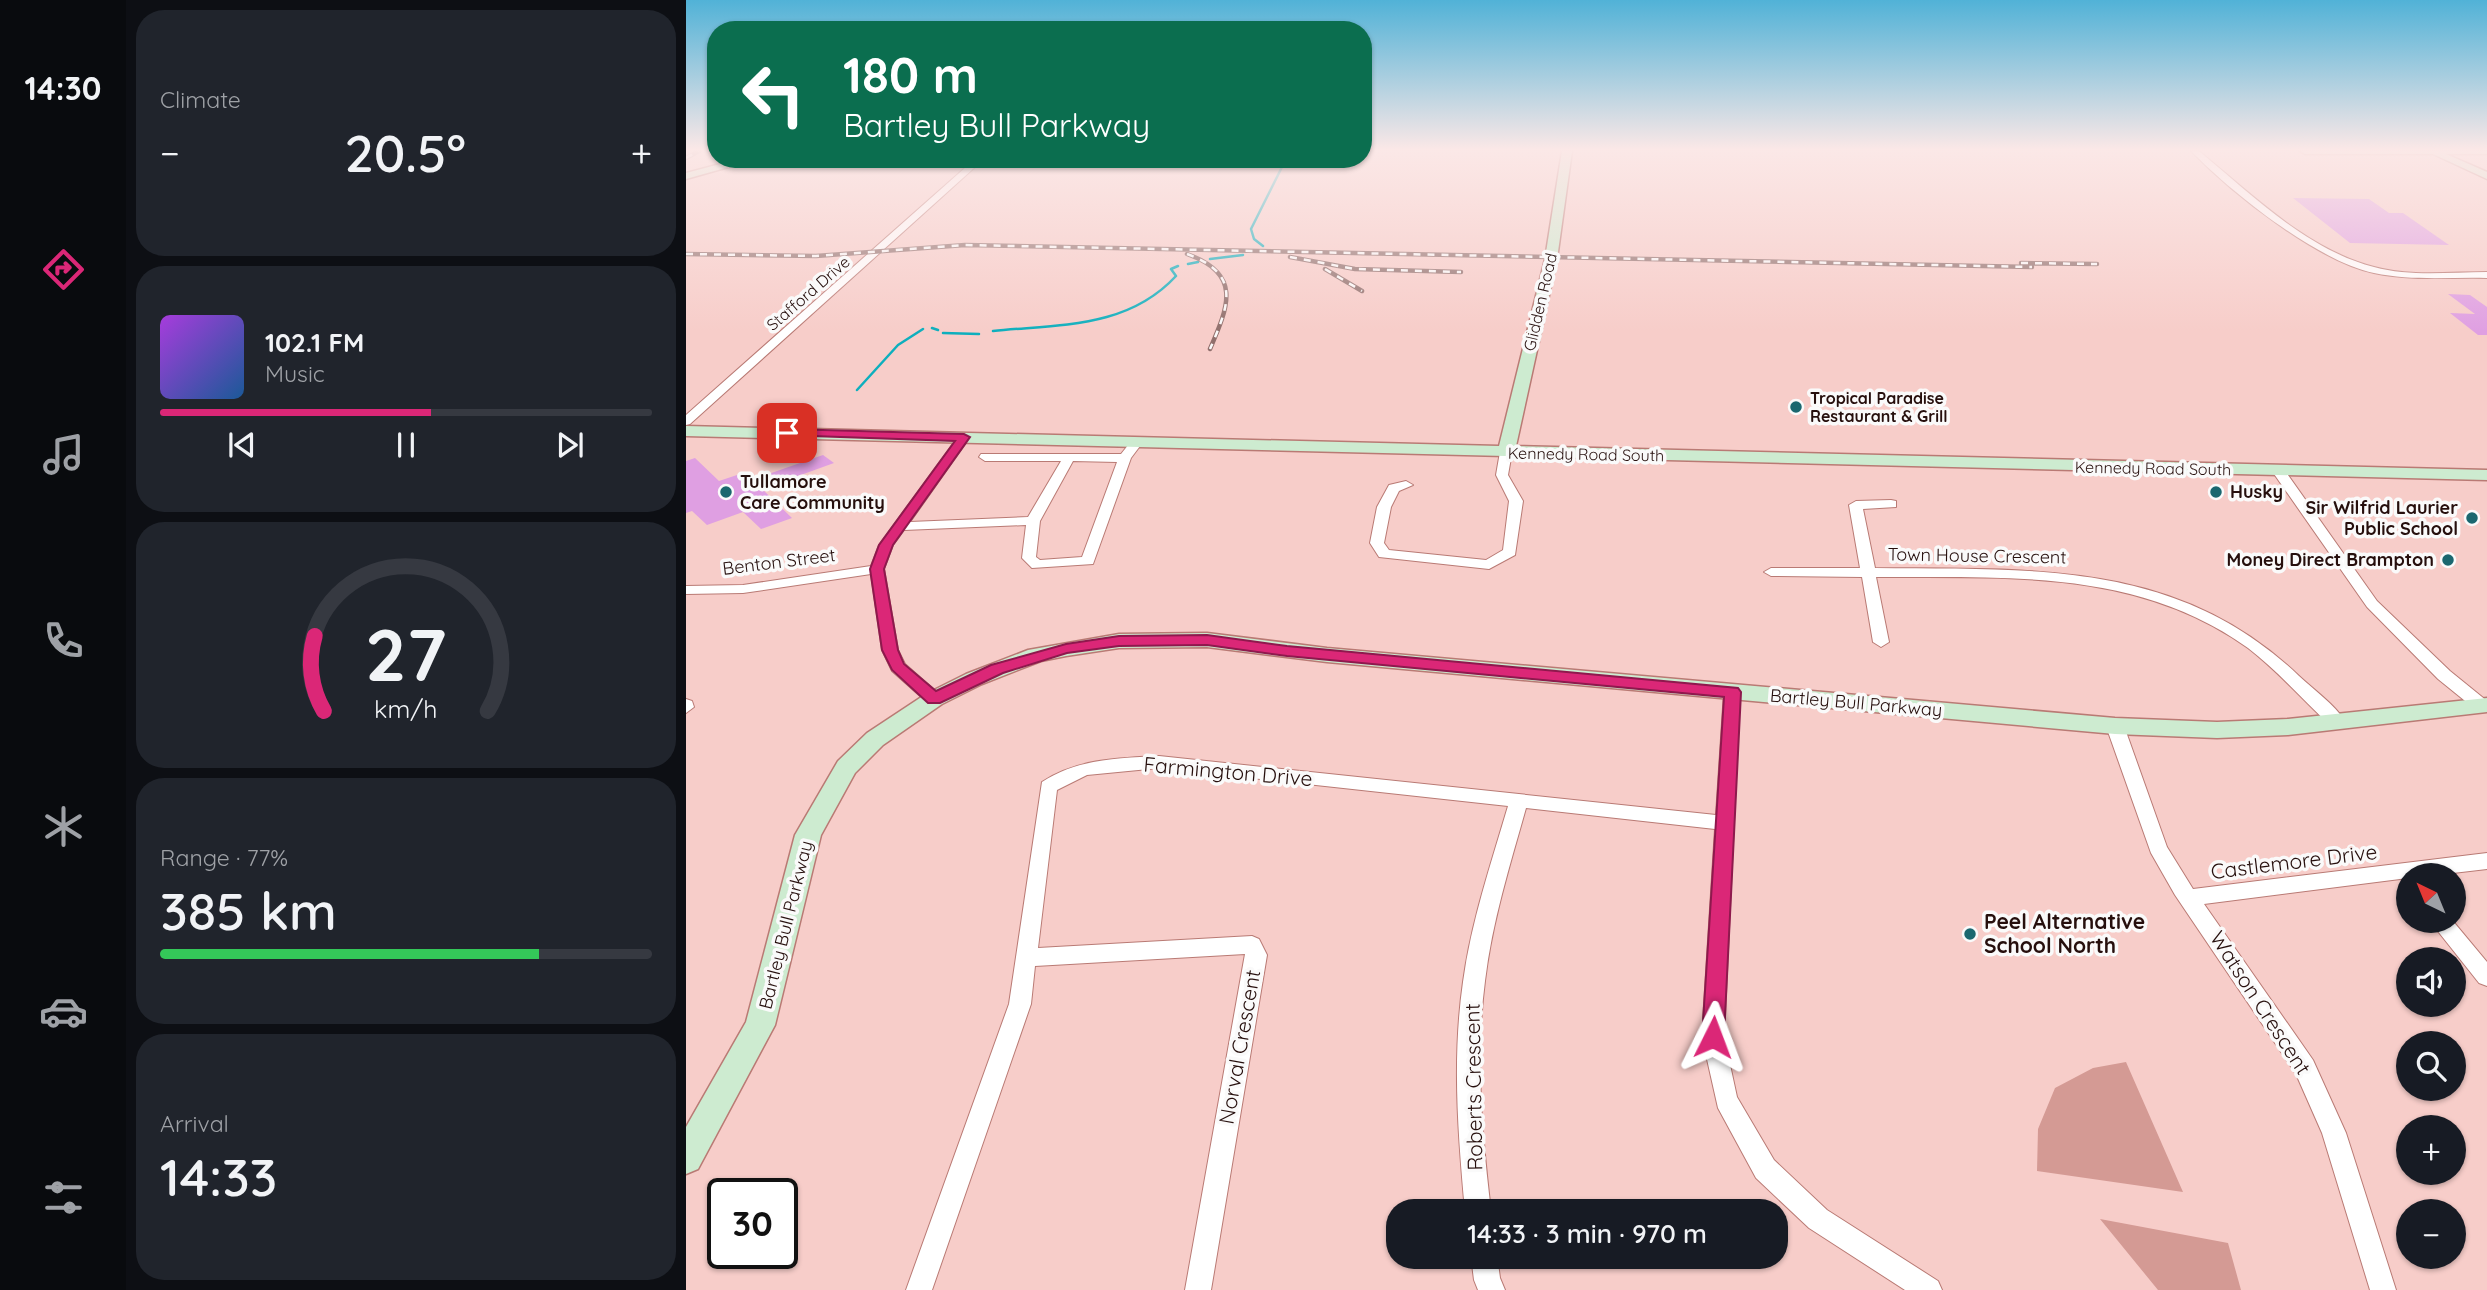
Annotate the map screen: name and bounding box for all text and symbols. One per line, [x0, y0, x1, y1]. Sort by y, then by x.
text: 180 m [843, 44, 978, 105]
icon: left [728, 49, 819, 140]
text: 14:30 [25, 68, 101, 108]
text: Climate [160, 85, 241, 114]
text: Bartley Bull Parkway [843, 105, 1150, 145]
text: 20.5° [344, 120, 466, 185]
text: − [160, 129, 180, 177]
text: + [631, 129, 652, 177]
icon: directions [39, 245, 88, 294]
street label: Stafford Drive [762, 251, 854, 335]
street label: Glidden Road [1519, 251, 1561, 353]
text: 102.1 FM [265, 326, 364, 359]
text: Music [265, 359, 325, 388]
place label: Tropical Paradise Restaurant & Grill [1810, 388, 1948, 426]
marker: Tropical Paradise Restaurant & Grill [1788, 399, 1804, 415]
pin [757, 403, 817, 463]
icon: arrive [768, 414, 806, 452]
icon: previous [223, 426, 261, 464]
icon: pause [387, 426, 425, 464]
icon: next [551, 426, 589, 464]
icon: music [39, 430, 88, 479]
street label: Kennedy Road South [1508, 443, 1664, 465]
street label: Kennedy Road South [2075, 457, 2231, 479]
place label: Tullamore Care Community [740, 470, 885, 514]
place label: Husky [2230, 480, 2283, 503]
marker: Tullamore Care Community [718, 484, 734, 500]
marker: Husky [2208, 484, 2224, 500]
place label: Sir Wilfrid Laurier Public School [2306, 496, 2458, 540]
marker: Sir Wilfrid Laurier Public School [2464, 510, 2480, 526]
street label: Town House Crescent [1887, 542, 2067, 569]
street label: Benton Street [721, 543, 837, 580]
place label: Money Direct Brampton [2226, 548, 2434, 571]
marker: Money Direct Brampton [2440, 552, 2456, 568]
text: 27 [365, 608, 447, 699]
icon: phone [39, 616, 88, 665]
street label: Bartley Bull Parkway [1769, 684, 1943, 721]
text: km/h [374, 693, 438, 724]
street label: Farmington Drive [1143, 751, 1314, 791]
icon: climate [39, 802, 88, 851]
street label: Bartley Bull Parkway [753, 838, 818, 1012]
street label: Castlemore Drive [2209, 838, 2379, 884]
text: Range · 77% [160, 843, 288, 872]
north arrow [2396, 863, 2466, 933]
map controls [2396, 863, 2466, 1269]
text: 385 km [160, 878, 337, 943]
place label: Peel Alternative School North [1984, 908, 2145, 958]
marker: Peel Alternative School North [1962, 926, 1978, 942]
street label: Watson Crescent [2205, 926, 2317, 1079]
button: sound [2396, 947, 2466, 1017]
street label: Norval Crescent [1213, 968, 1265, 1126]
icon: car [39, 987, 88, 1036]
position arrow [1676, 1000, 1750, 1074]
street label: Roberts Crescent [1459, 1003, 1487, 1171]
button: search [2396, 1031, 2466, 1101]
text: Arrival [160, 1109, 229, 1138]
button: + [2396, 1115, 2466, 1185]
text: 14:33 [160, 1144, 277, 1209]
icon: filters [39, 1173, 88, 1222]
speed limit sign: 30 [707, 1178, 798, 1269]
button: − [2396, 1199, 2466, 1269]
text: 14:33 · 3 min · 970 m [1467, 1217, 1707, 1250]

